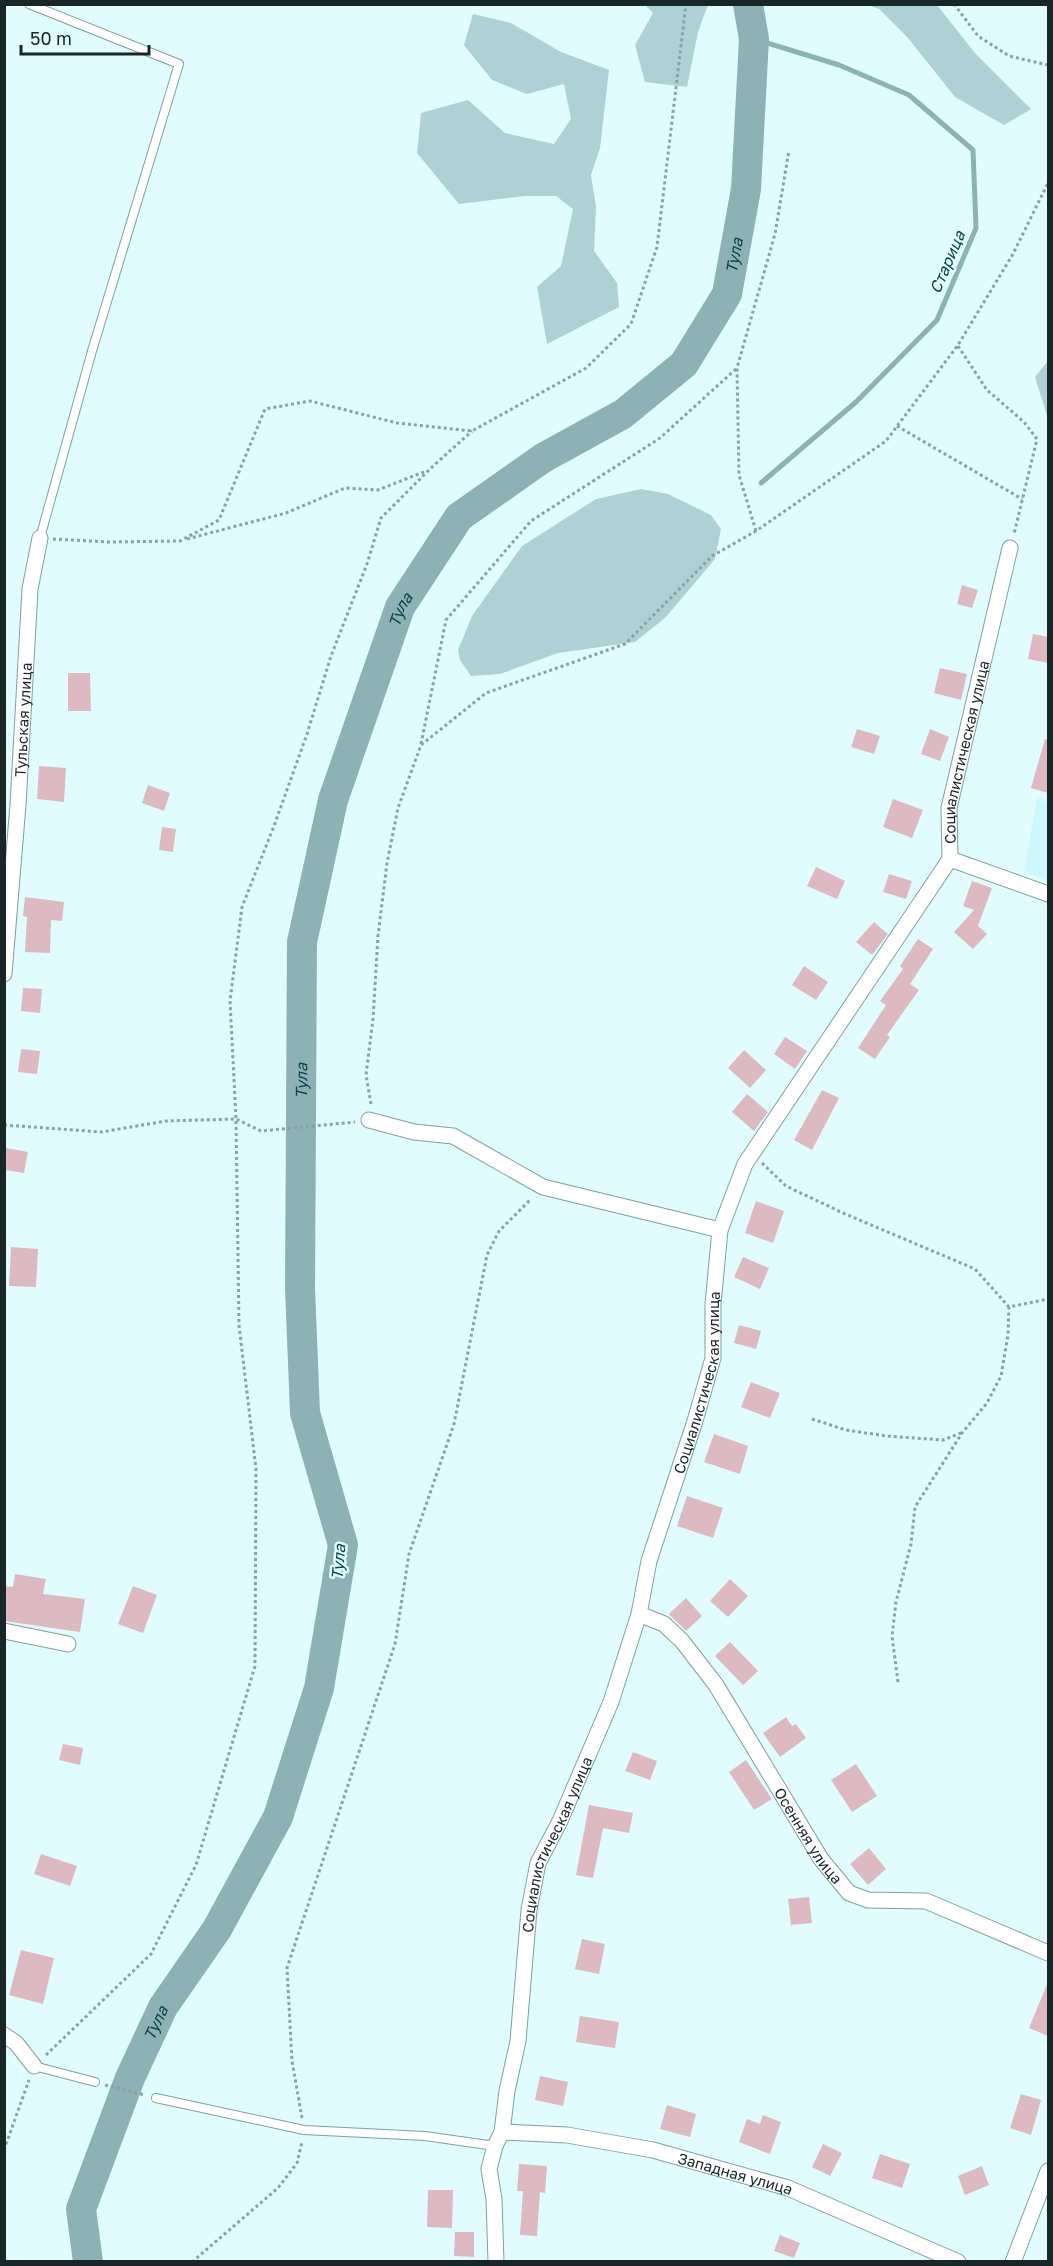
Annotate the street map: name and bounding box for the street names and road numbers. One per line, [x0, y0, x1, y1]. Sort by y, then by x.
street label: Социалистическая улица [940, 658, 992, 844]
street label: Тульская улица [11, 662, 35, 777]
street label: Социалистическая улица [669, 1290, 723, 1476]
street label: Социалистическая улица [518, 1754, 596, 1933]
street label: Осенняя улица [771, 1784, 846, 1887]
street label: Западная улица [676, 2148, 796, 2198]

